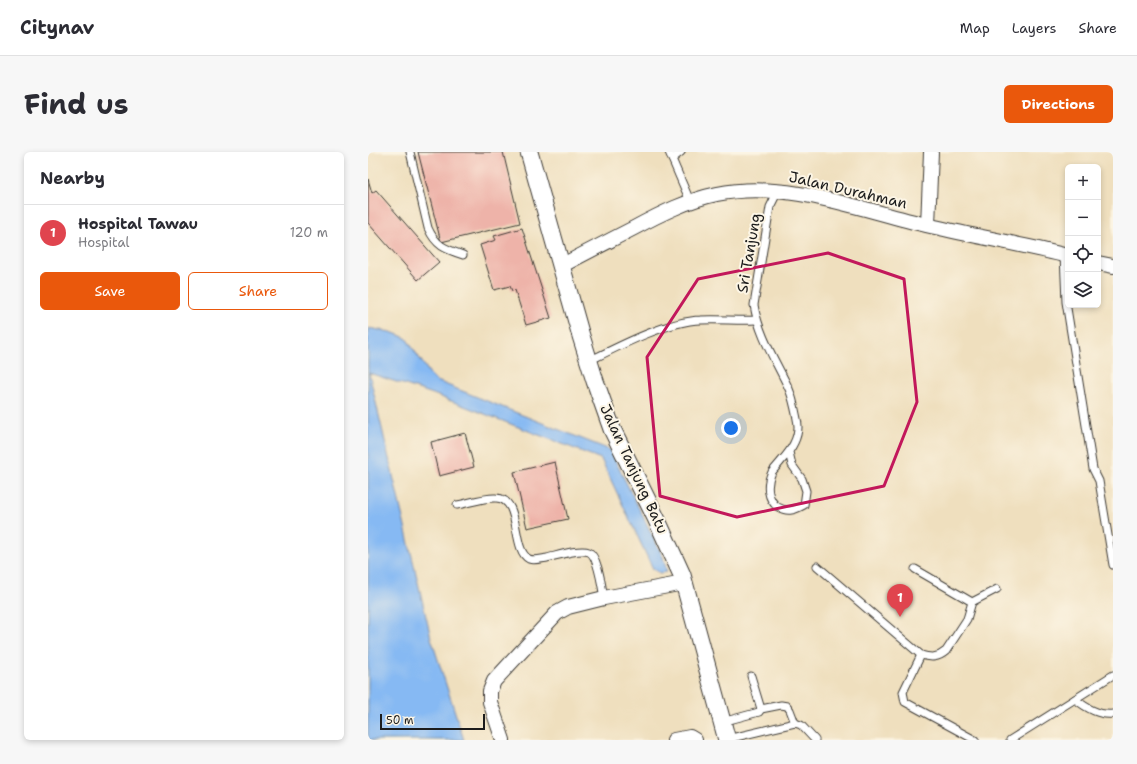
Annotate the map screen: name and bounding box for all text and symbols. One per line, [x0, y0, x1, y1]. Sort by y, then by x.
text: Citynav [20, 15, 94, 40]
text: Map [960, 19, 990, 37]
text: Layers [1012, 19, 1056, 37]
text: Share [1078, 19, 1117, 37]
text: Find us [24, 85, 129, 123]
button: Directions [1004, 85, 1113, 123]
map controls [1065, 164, 1101, 308]
button: + [1065, 164, 1101, 200]
text: Nearby [40, 167, 105, 189]
street label: Jalan Durahman [787, 167, 909, 213]
button: − [1065, 200, 1101, 236]
street label: Sri Tanjung [732, 212, 766, 294]
text: Hospital Tawau [78, 214, 198, 234]
text: 1 [50, 224, 56, 241]
text: 120 m [290, 224, 328, 241]
text: Hospital [78, 234, 129, 251]
button: locate [1065, 236, 1101, 272]
button: Save [40, 272, 180, 310]
button: Share [188, 272, 328, 310]
button: layers [1065, 272, 1101, 308]
street label: Jalan Tanjung Batu [595, 401, 673, 537]
your location [721, 418, 741, 438]
pin: 1 [887, 584, 913, 617]
scale bar [380, 712, 485, 731]
text: 50 m [386, 713, 414, 728]

